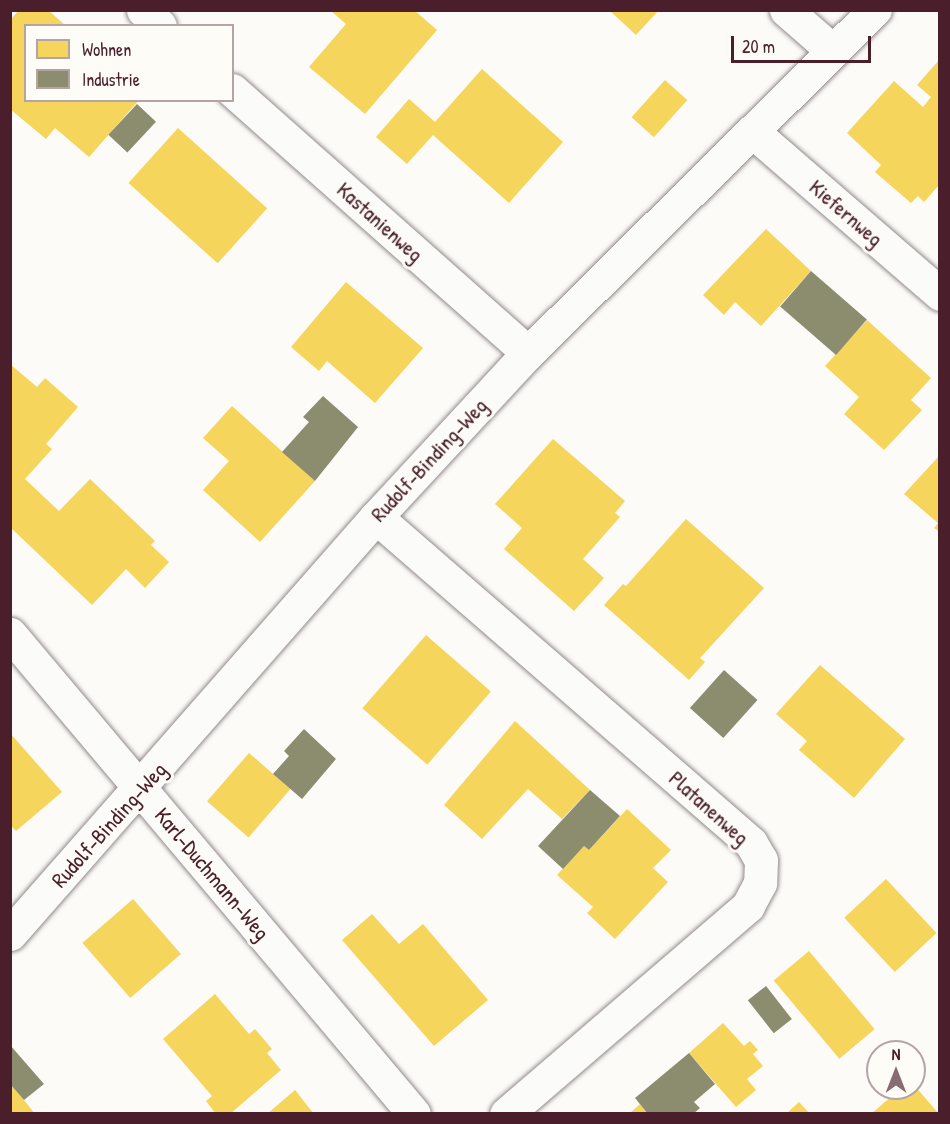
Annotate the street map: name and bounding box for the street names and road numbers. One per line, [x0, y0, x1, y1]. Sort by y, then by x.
street label: Kiefernweg [804, 174, 888, 252]
street label: Kastanienweg [331, 176, 429, 268]
street label: Rudolf-Binding-Weg [365, 393, 493, 527]
street label: Rudolf-Binding-Weg [46, 757, 172, 893]
street label: Platanenweg [664, 765, 754, 851]
street label: Karl-Duchmann-Weg [149, 802, 275, 946]

